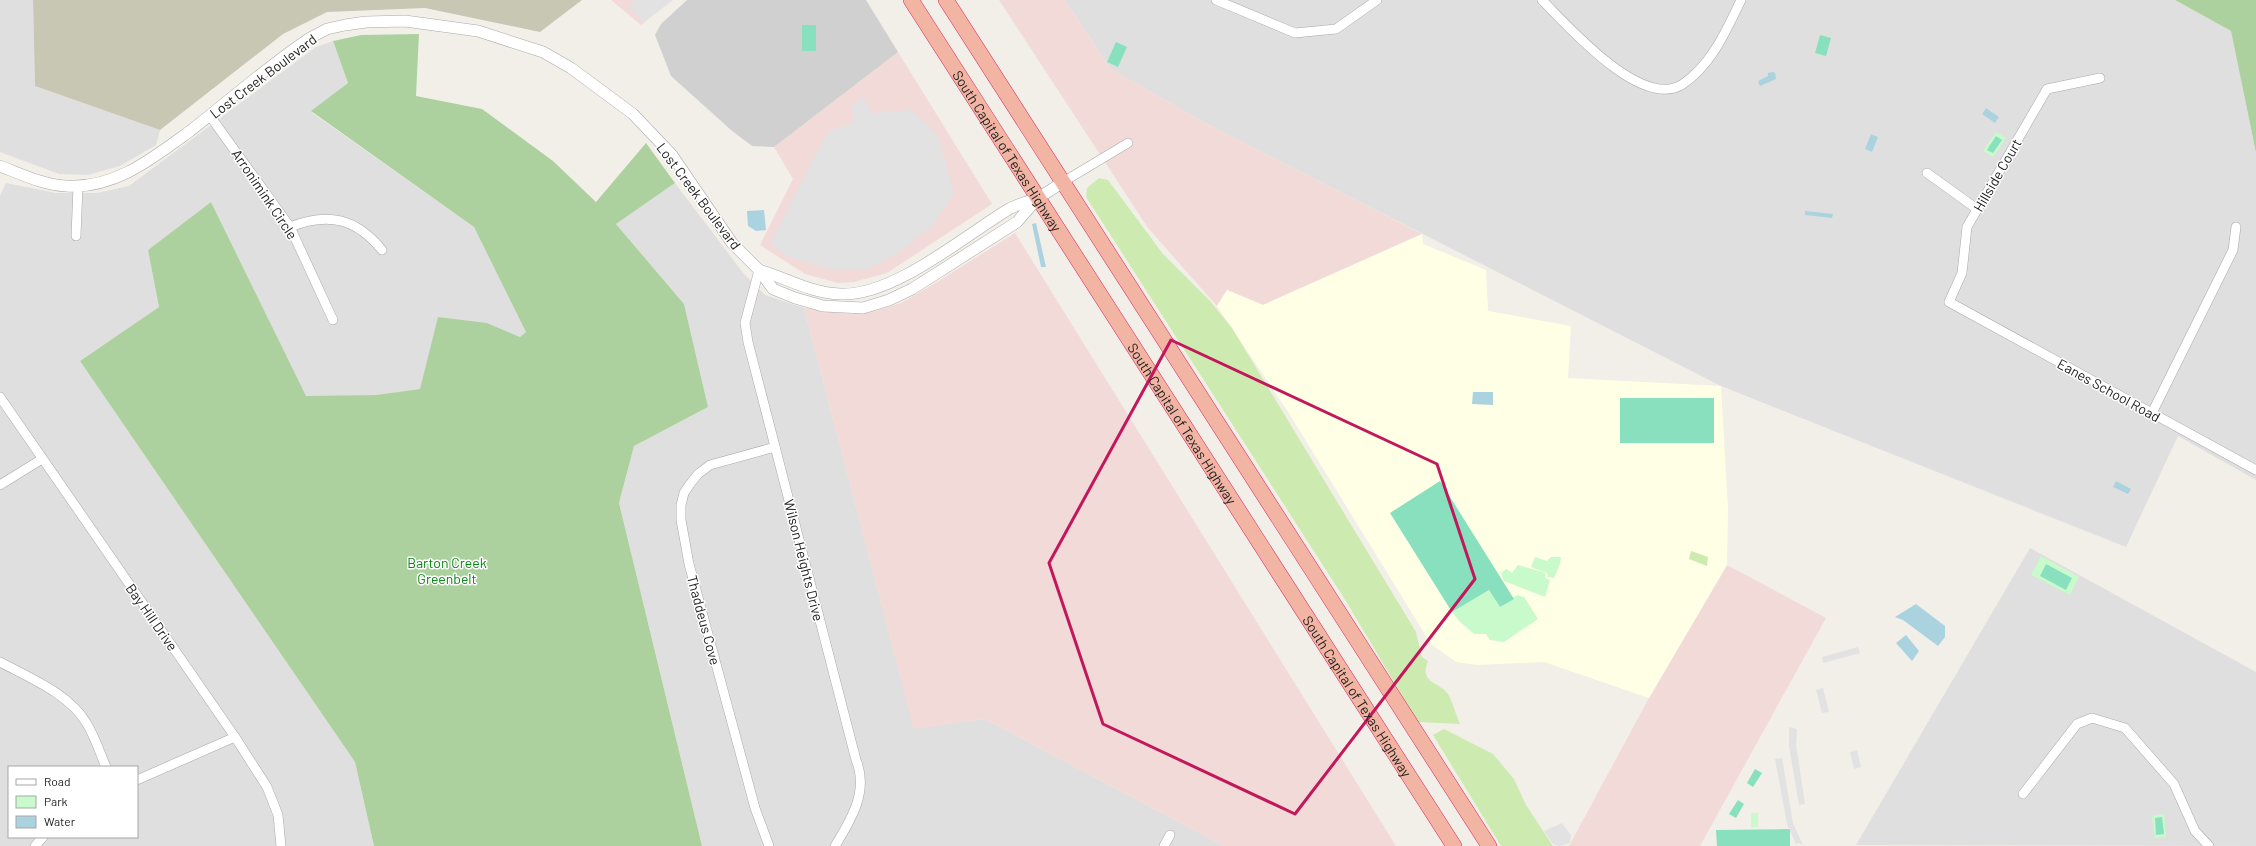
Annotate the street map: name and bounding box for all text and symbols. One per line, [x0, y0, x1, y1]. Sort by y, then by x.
street label: Lost Creek Boulevard [206, 30, 320, 122]
street label: South Capital of Texas Highway [950, 67, 1066, 235]
street label: Hillside Court [1969, 136, 2025, 214]
street label: Lost Creek Boulevard [653, 139, 745, 253]
street label: Arronimink Circle [229, 146, 301, 242]
street label: South Capital of Texas Highway [1125, 340, 1241, 508]
street label: Eanes School Road [2055, 355, 2163, 425]
street label: Wilson Heights Drive [781, 497, 827, 623]
park label: Barton Creek Greenbelt [407, 554, 487, 587]
street label: Thaddeus Cove [684, 573, 724, 667]
street label: Bay Hill Drive [123, 580, 181, 654]
street label: South Capital of Texas Highway [1300, 612, 1416, 780]
legend [8, 766, 138, 838]
text: Road [44, 774, 71, 788]
text: Park [44, 794, 68, 808]
text: Water [44, 814, 76, 828]

